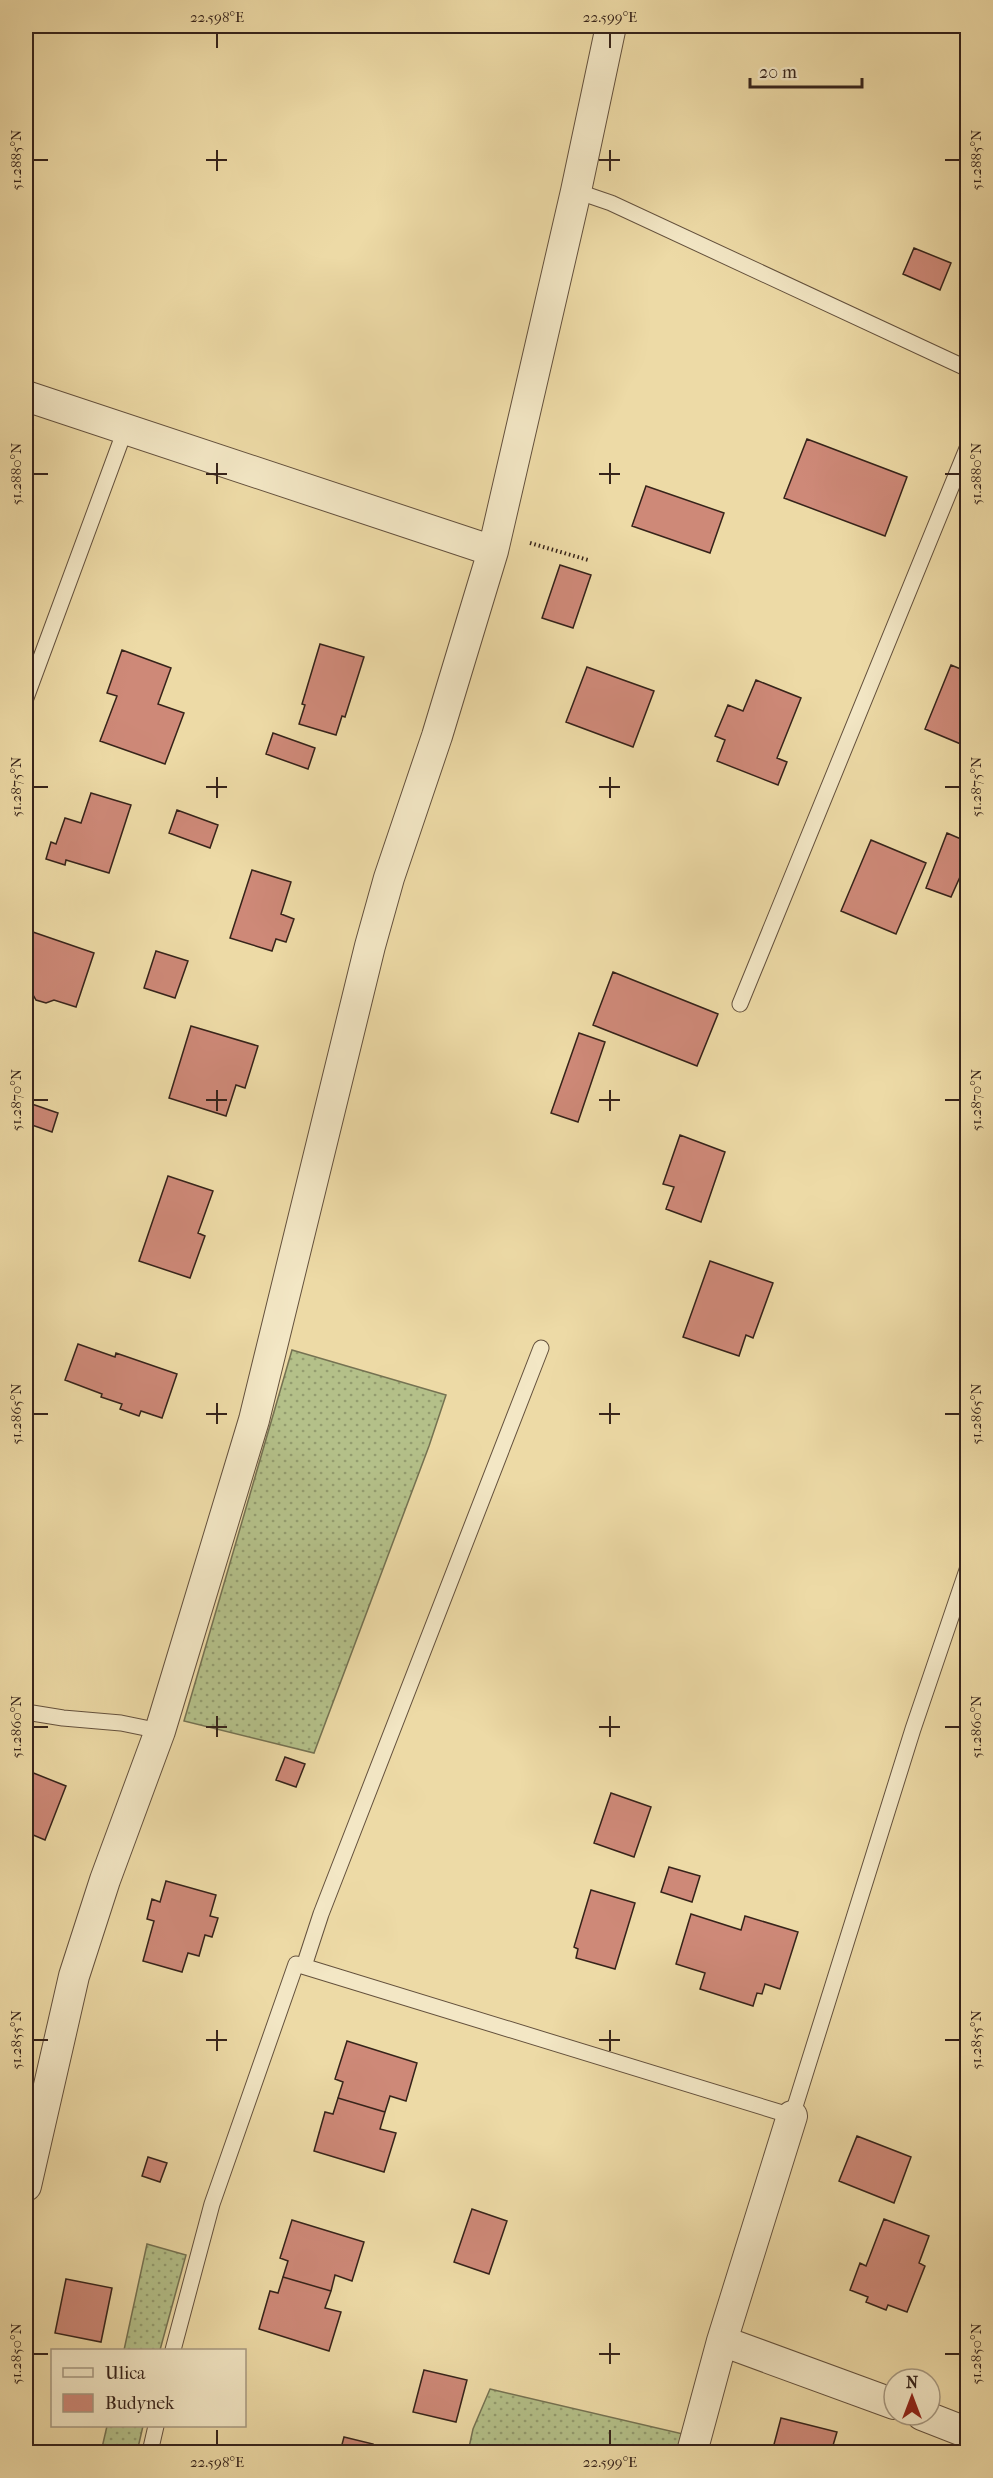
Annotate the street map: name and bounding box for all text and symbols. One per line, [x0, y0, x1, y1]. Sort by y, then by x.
text: 22.598°E [190, 8, 244, 26]
text: 22.599°E [583, 8, 637, 26]
scale bar [750, 51, 862, 89]
text: 20 m [759, 62, 797, 83]
text: 51.2885°N [7, 129, 25, 190]
text: 51.2885°N [967, 129, 985, 190]
text: 51.2880°N [7, 442, 25, 505]
text: 51.2880°N [967, 442, 985, 505]
text: 51.2875°N [7, 756, 25, 817]
text: 51.2875°N [967, 756, 985, 817]
text: 51.2870°N [7, 1068, 25, 1131]
text: 51.2870°N [967, 1068, 985, 1131]
text: 51.2865°N [7, 1383, 25, 1445]
text: 51.2865°N [967, 1383, 985, 1445]
text: 51.2860°N [7, 1695, 25, 1759]
text: 51.2860°N [967, 1695, 985, 1759]
text: 51.2855°N [7, 2010, 25, 2070]
text: 51.2855°N [967, 2010, 985, 2070]
text: 51.2850°N [7, 2323, 25, 2385]
text: 51.2850°N [967, 2323, 985, 2385]
legend [51, 2349, 246, 2427]
text: Ulica [105, 2363, 146, 2384]
north arrow [882, 2367, 942, 2427]
text: N [906, 2373, 919, 2392]
text: Budynek [105, 2393, 175, 2414]
text: 22.598°E [190, 2453, 244, 2471]
text: 22.599°E [583, 2453, 637, 2471]

